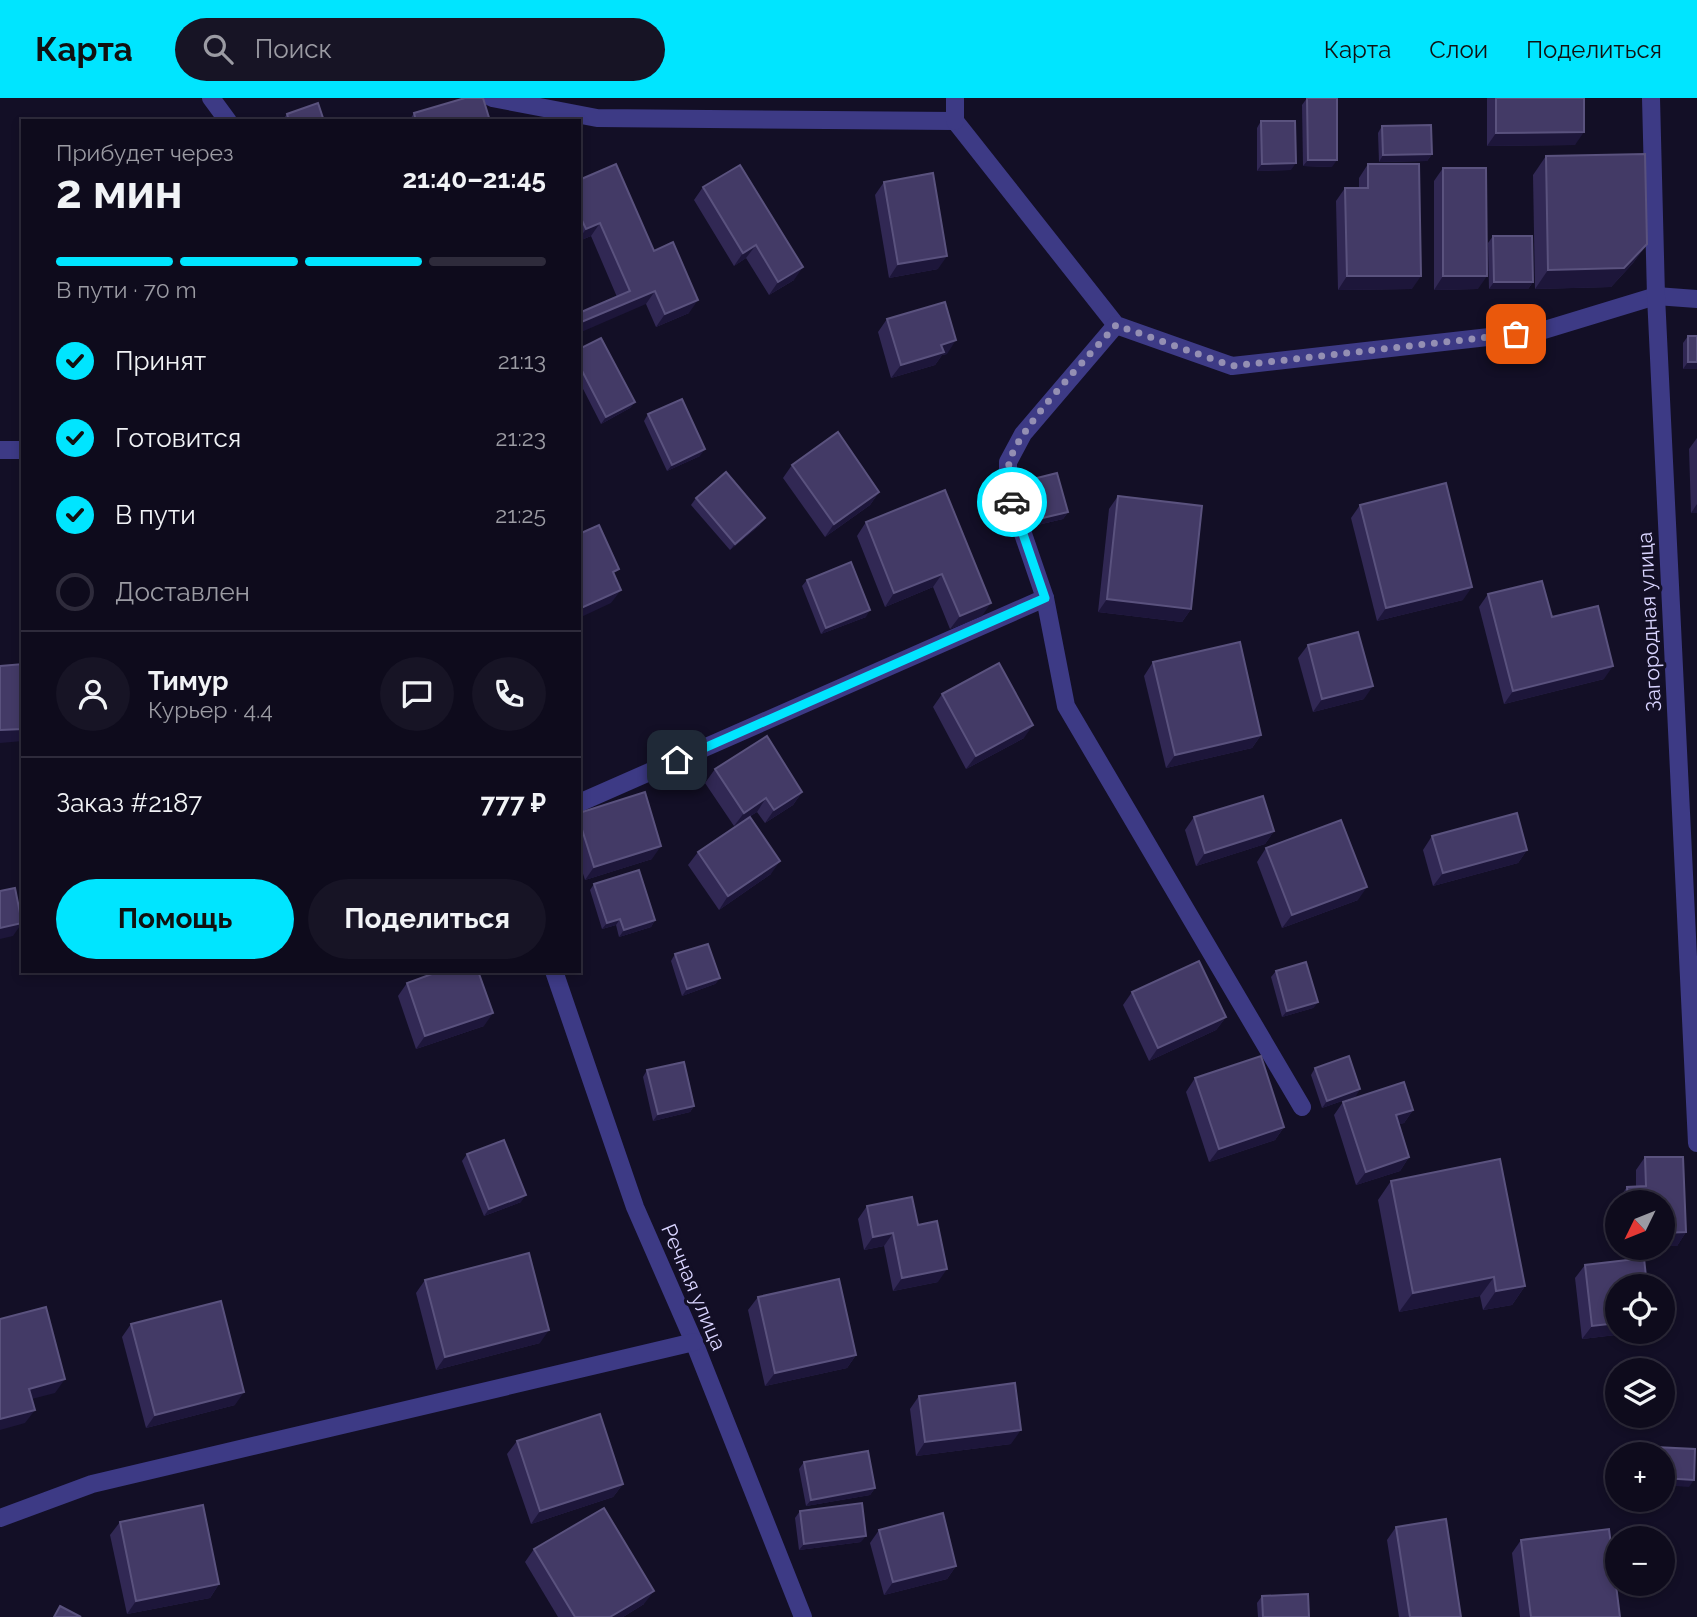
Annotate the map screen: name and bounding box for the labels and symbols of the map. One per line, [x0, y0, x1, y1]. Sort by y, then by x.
pin [1486, 304, 1546, 364]
courier [977, 467, 1047, 537]
street label: Загородная улица [1632, 531, 1666, 713]
pin [647, 730, 707, 790]
north arrow [1605, 1190, 1675, 1260]
street label: Речная улица [656, 1220, 732, 1354]

